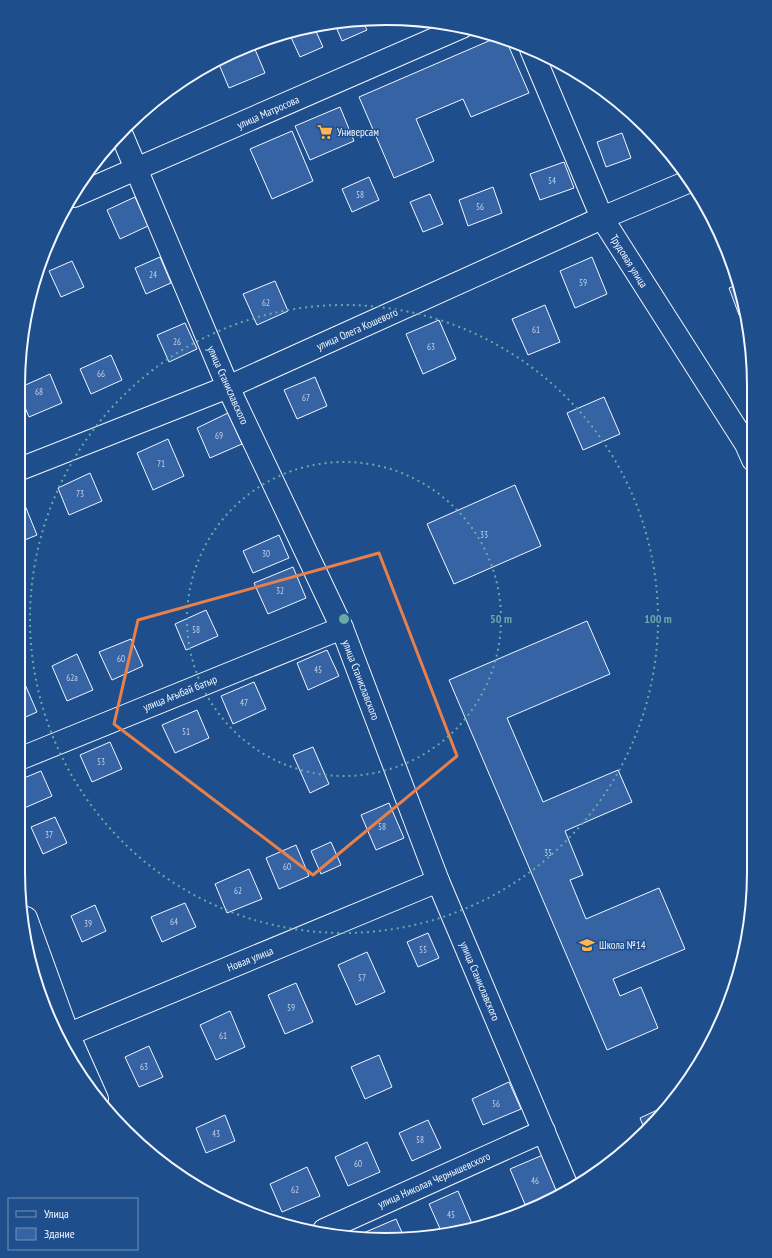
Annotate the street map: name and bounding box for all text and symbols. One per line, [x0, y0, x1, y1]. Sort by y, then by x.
street label: улица Матросова [235, 92, 301, 132]
supermarket icon: Универсам [316, 123, 334, 141]
place label: Универсам [337, 125, 379, 139]
house number: 54 [548, 175, 556, 186]
house number: 58 [356, 189, 364, 200]
house number: 56 [476, 201, 484, 212]
street label: Трудовая улица [607, 232, 651, 290]
house number: 24 [149, 269, 157, 280]
house number: 59 [579, 277, 587, 288]
house number: 62 [262, 297, 270, 308]
street label: улица Олега Кошевого [314, 305, 400, 353]
house number: 61 [532, 324, 540, 335]
house number: 26 [173, 336, 181, 347]
house number: 63 [427, 341, 435, 352]
street label: улица Станиславского [204, 343, 252, 427]
house number: 66 [97, 368, 105, 379]
house number: 68 [35, 386, 43, 397]
house number: 67 [302, 392, 310, 403]
house number: 69 [215, 430, 223, 441]
house number: 71 [157, 458, 165, 469]
house number: 73 [76, 488, 84, 499]
house number: 33 [480, 529, 488, 540]
house number: 30 [262, 548, 270, 559]
house number: 32 [276, 585, 284, 596]
text: 50 m [490, 611, 512, 626]
text: 100 m [644, 611, 672, 626]
centre of rings [337, 612, 351, 626]
house number: 58 [192, 624, 200, 635]
street label: улица Станиславского [339, 638, 383, 722]
house number: 60 [117, 653, 125, 664]
house number: 45 [314, 664, 322, 675]
house number: 62а [66, 672, 78, 683]
street label: улица Ағыбай батыр [141, 672, 219, 714]
house number: 47 [240, 697, 248, 708]
house number: 51 [182, 726, 190, 737]
house number: 53 [97, 756, 105, 767]
house number: 58 [378, 821, 386, 832]
house number: 37 [45, 829, 53, 840]
house number: 35 [544, 847, 552, 858]
house number: 60 [283, 861, 291, 872]
house number: 62 [234, 885, 242, 896]
house number: 64 [170, 916, 178, 927]
house number: 39 [84, 918, 92, 929]
school or university icon: Школа №14 [578, 936, 596, 954]
place label: Школа №14 [599, 938, 646, 952]
street label: улица Станиславского [457, 939, 503, 1023]
street label: Новая улица [225, 943, 275, 975]
house number: 55 [419, 944, 427, 955]
house number: 57 [358, 972, 366, 983]
house number: 59 [287, 1002, 295, 1013]
house number: 61 [219, 1030, 227, 1041]
house number: 63 [140, 1061, 148, 1072]
house number: 56 [492, 1098, 500, 1109]
house number: 43 [212, 1128, 220, 1139]
house number: 58 [416, 1134, 424, 1145]
street label: улица Николая Чернышевского [376, 1149, 493, 1211]
house number: 60 [354, 1158, 362, 1169]
house number: 46 [531, 1175, 539, 1186]
house number: 62 [291, 1184, 299, 1195]
legend [8, 1198, 138, 1250]
text: Улица [44, 1206, 69, 1221]
house number: 45 [447, 1209, 455, 1220]
text: Здание [44, 1226, 75, 1241]

